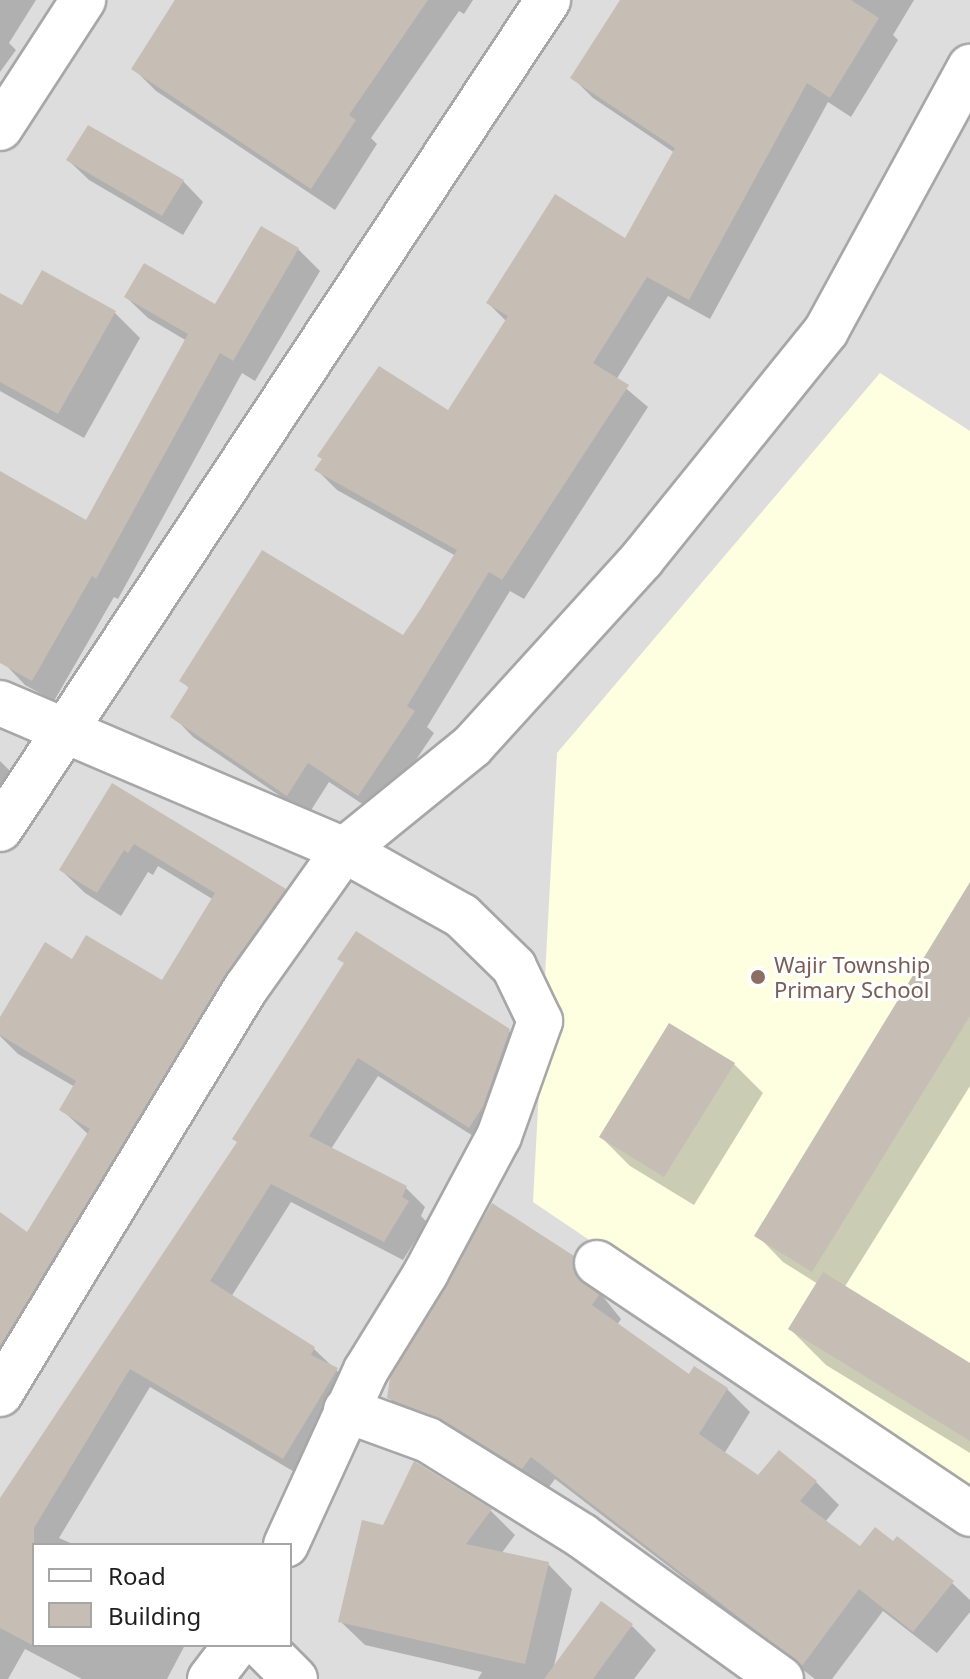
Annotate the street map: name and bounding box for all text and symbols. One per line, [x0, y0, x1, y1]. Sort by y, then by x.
place label: Wajir Township Primary School [774, 951, 930, 1002]
marker: Wajir Township Primary School [749, 968, 767, 986]
legend [32, 1543, 292, 1647]
text: Road [108, 1559, 166, 1592]
text: Building [108, 1599, 201, 1632]

